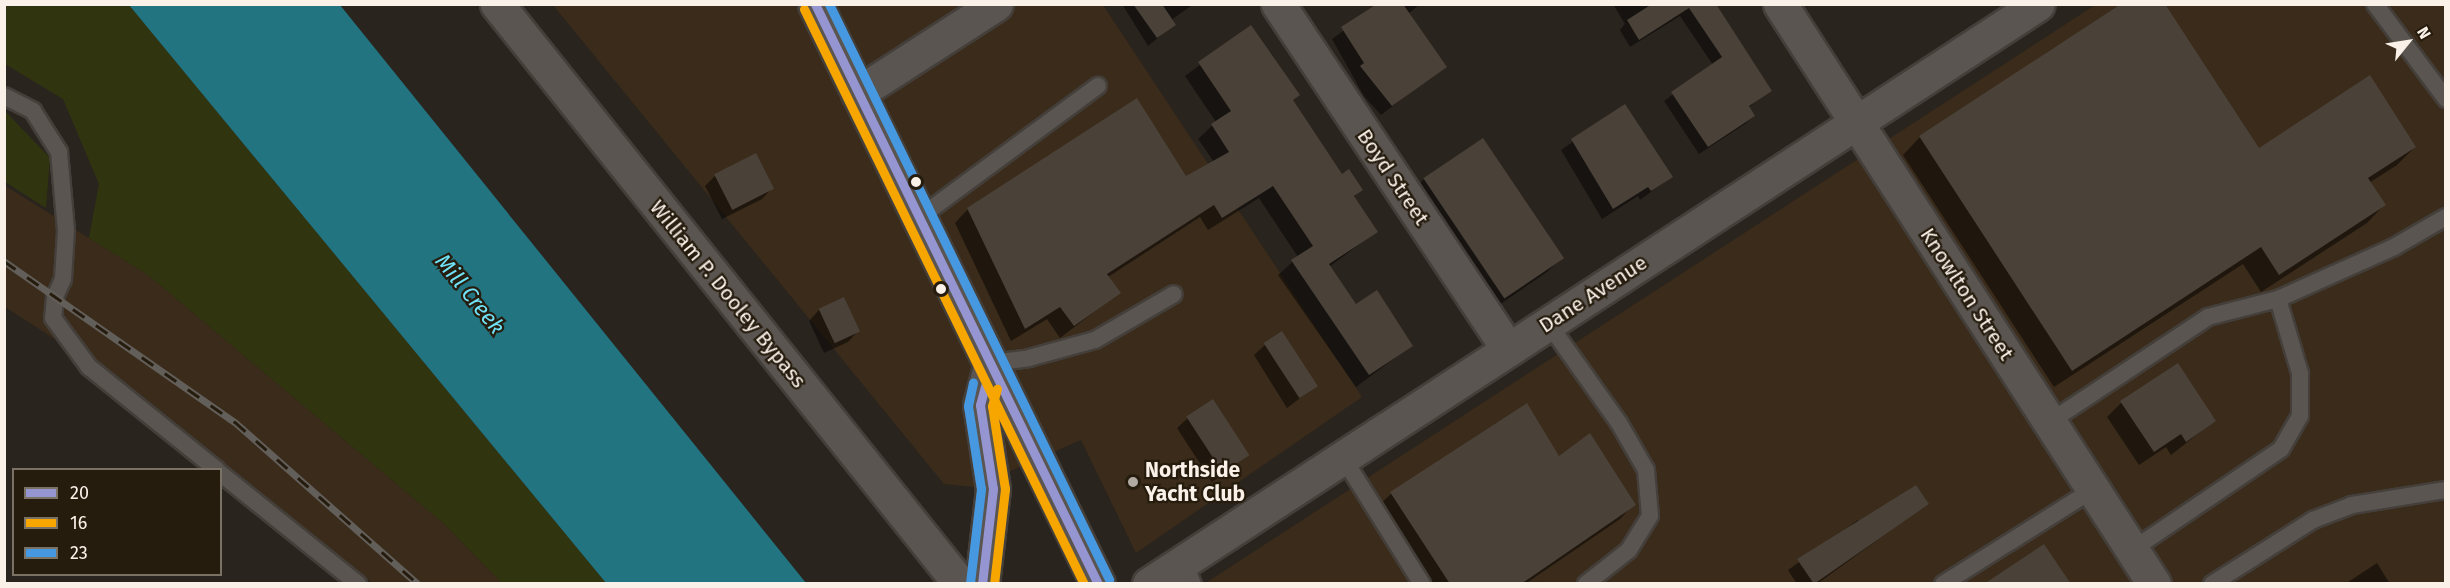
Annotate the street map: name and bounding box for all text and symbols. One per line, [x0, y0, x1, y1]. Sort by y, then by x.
north arrow [2378, 12, 2438, 72]
text: N [2413, 23, 2435, 42]
street label: Boyd Street [1352, 124, 1434, 230]
unlabelled marker [910, 176, 922, 188]
street label: William P. Dooley Bypass [645, 195, 811, 393]
street label: Knowlton Street [1915, 223, 2019, 365]
water label: Mill Creek [430, 248, 510, 340]
street label: Dane Avenue [1534, 250, 1652, 338]
unlabelled marker [935, 283, 947, 295]
place label: Northside Yacht Club [1145, 457, 1245, 507]
legend [12, 468, 222, 576]
marker: Northside Yacht Club [1126, 475, 1140, 489]
text: 20 [70, 482, 89, 504]
text: 16 [70, 512, 87, 534]
text: 23 [70, 542, 88, 564]

